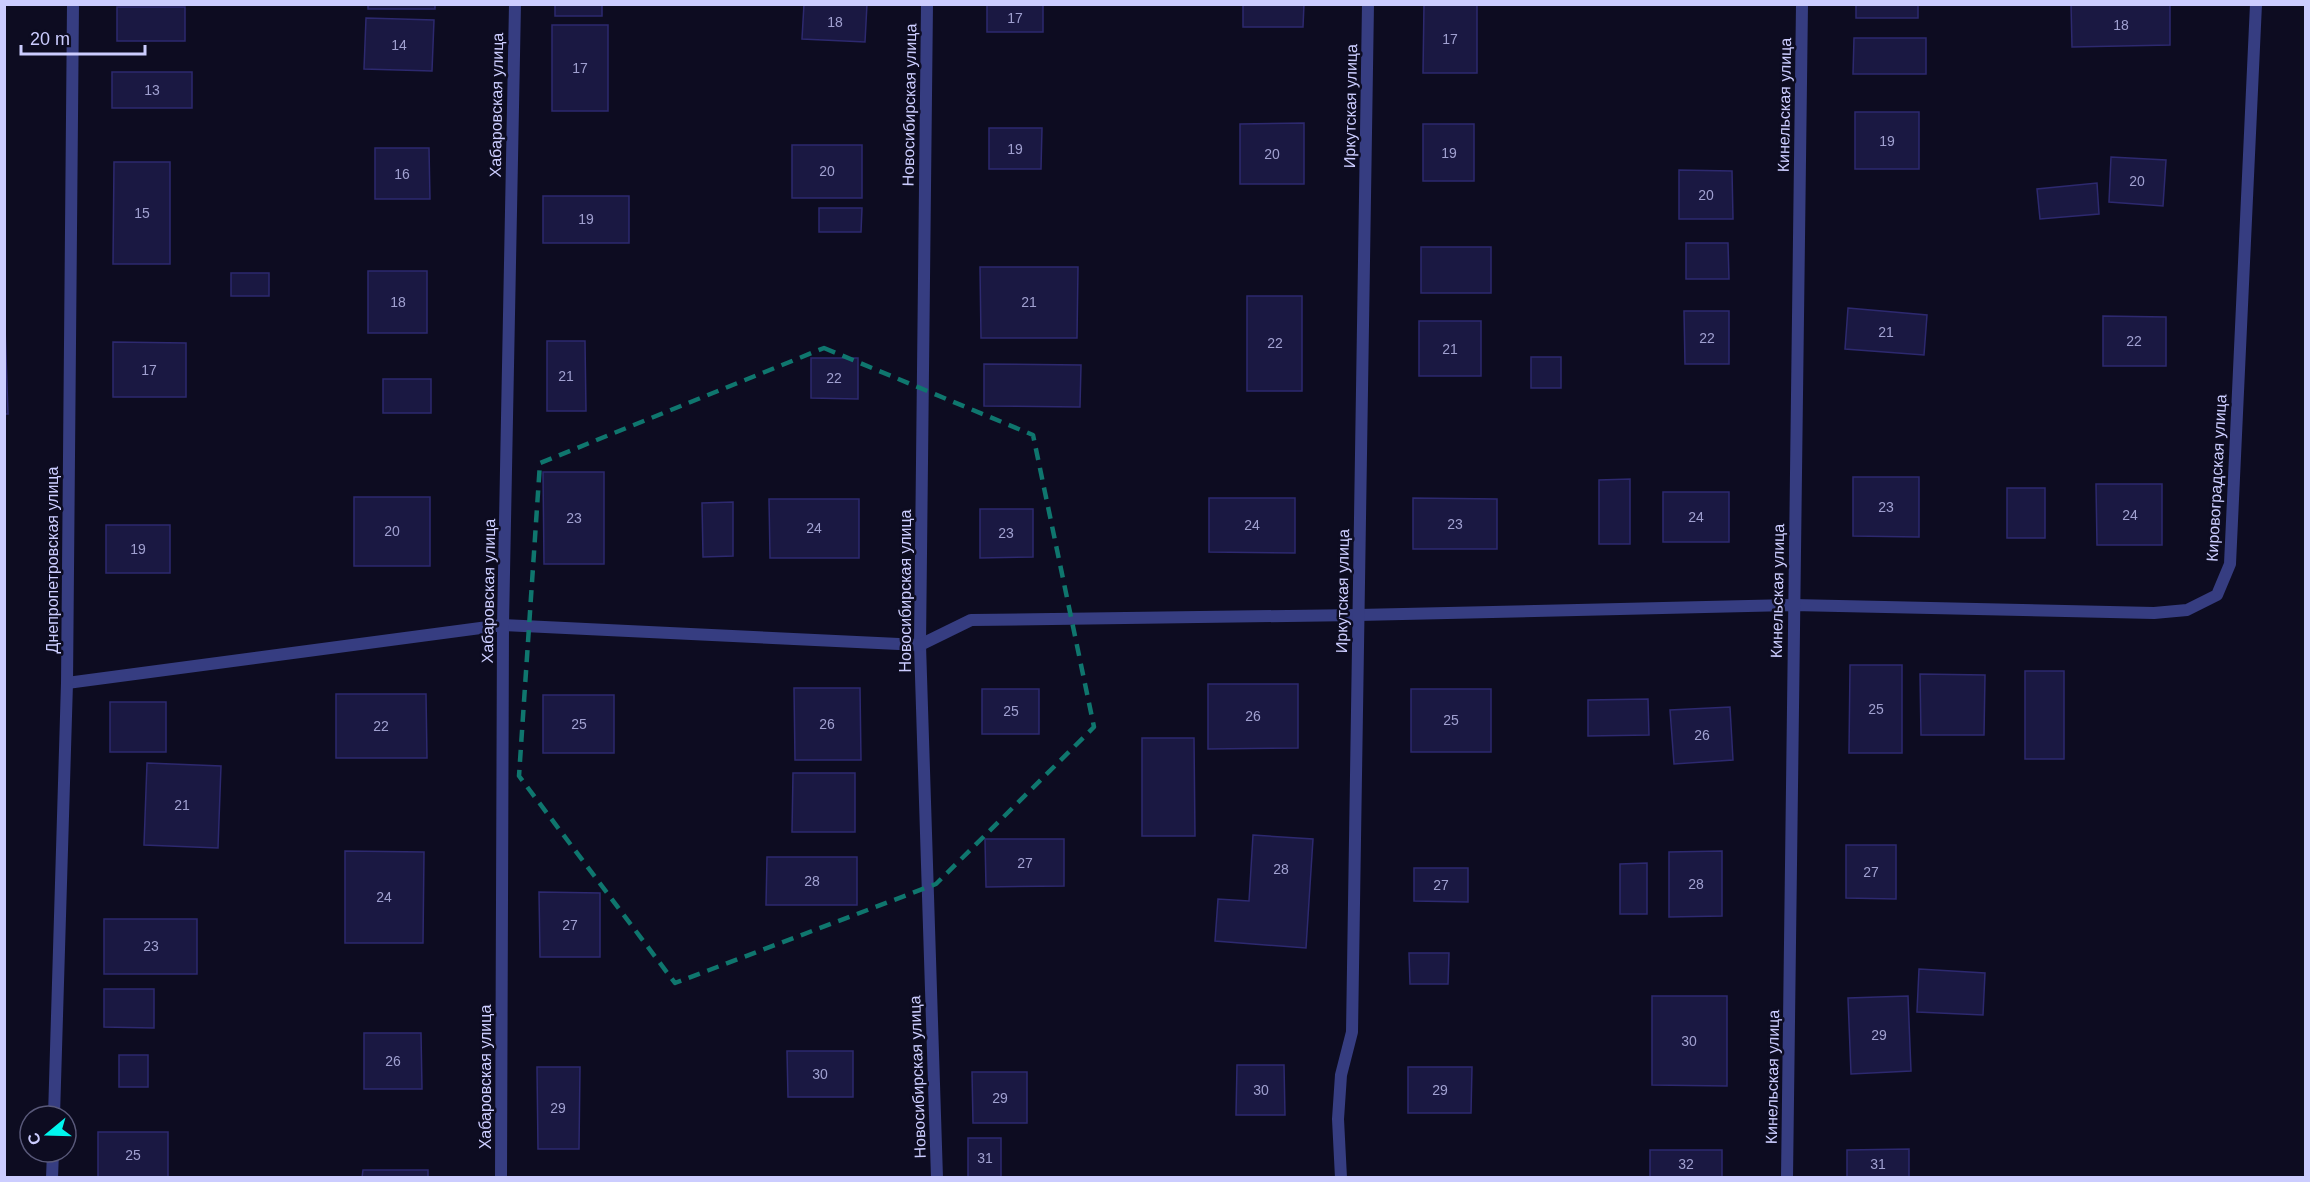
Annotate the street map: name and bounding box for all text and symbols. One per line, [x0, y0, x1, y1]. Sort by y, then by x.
house number: 17 [1007, 10, 1023, 26]
house number: 18 [827, 14, 843, 30]
house number: 18 [2113, 17, 2129, 33]
scale bar [21, 18, 146, 56]
street label: Новосибирская улица [900, 23, 919, 187]
text: 20 m [30, 29, 70, 49]
house number: 17 [1442, 31, 1458, 47]
street label: Хабаровская улица [487, 32, 506, 178]
house number: 14 [391, 37, 407, 53]
street label: Кинельская улица [1775, 38, 1794, 172]
street label: Иркутская улица [1341, 44, 1360, 168]
house number: 17 [572, 60, 588, 76]
house number: 13 [144, 82, 160, 98]
house number: 19 [1879, 133, 1895, 149]
house number: 19 [1007, 141, 1023, 157]
house number: 19 [1441, 145, 1457, 161]
house number: 20 [1264, 146, 1280, 162]
house number: 20 [819, 163, 835, 179]
house number: 16 [394, 166, 410, 182]
house number: 20 [2129, 173, 2145, 189]
house number: 20 [1698, 187, 1714, 203]
house number: 15 [134, 205, 150, 221]
house number: 19 [578, 211, 594, 227]
house number: 18 [390, 294, 406, 310]
house number: 21 [1021, 294, 1037, 310]
house number: 21 [1878, 324, 1894, 340]
house number: 22 [1699, 330, 1715, 346]
house number: 22 [2126, 333, 2142, 349]
house number: 22 [1267, 335, 1283, 351]
house number: 21 [1442, 341, 1458, 357]
house number: 17 [141, 362, 157, 378]
house number: 21 [558, 368, 574, 384]
house number: 22 [826, 370, 842, 386]
street label: Кировоградская улица [2204, 394, 2229, 562]
street label: Днепропетровская улица [44, 466, 61, 653]
house number: 23 [1878, 499, 1894, 515]
house number: 24 [2122, 507, 2138, 523]
street label: Новосибирская улица [897, 509, 914, 672]
house number: 24 [1688, 509, 1704, 525]
house number: 23 [566, 510, 582, 526]
house number: 23 [1447, 516, 1463, 532]
house number: 24 [1244, 517, 1260, 533]
street label: Хабаровская улица [479, 518, 498, 664]
house number: 24 [806, 520, 822, 536]
house number: 20 [384, 523, 400, 539]
street label: Кинельская улица [1768, 524, 1787, 658]
house number: 23 [998, 525, 1014, 541]
street label: Иркутская улица [1333, 529, 1352, 653]
house number: 19 [130, 541, 146, 557]
house number: 25 [1868, 701, 1884, 717]
house number: 25 [1003, 703, 1019, 719]
house number: 26 [1245, 708, 1261, 724]
house number: 25 [1443, 712, 1459, 728]
house number: 25 [571, 716, 587, 732]
house number: 26 [819, 716, 835, 732]
house number: 22 [373, 718, 389, 734]
house number: 26 [1694, 727, 1710, 743]
house number: 21 [174, 797, 190, 813]
house number: 27 [1017, 855, 1033, 871]
house number: 28 [1273, 861, 1289, 877]
house number: 27 [1863, 864, 1879, 880]
house number: 28 [804, 873, 820, 889]
house number: 28 [1688, 876, 1704, 892]
house number: 27 [1433, 877, 1449, 893]
house number: 24 [376, 889, 392, 905]
house number: 27 [562, 917, 578, 933]
house number: 23 [143, 938, 159, 954]
street label: Новосибирская улица [906, 995, 929, 1159]
street label: Хабаровская улица [477, 1005, 494, 1149]
street label: Кинельская улица [1763, 1010, 1782, 1144]
house number: 29 [1871, 1027, 1887, 1043]
house number: 30 [1681, 1033, 1697, 1049]
house number: 26 [385, 1053, 401, 1069]
house number: 30 [812, 1066, 828, 1082]
house number: 30 [1253, 1082, 1269, 1098]
house number: 29 [1432, 1082, 1448, 1098]
house number: 29 [992, 1090, 1008, 1106]
house number: 29 [550, 1100, 566, 1116]
north arrow [18, 1104, 78, 1164]
text: С [24, 1130, 44, 1147]
house number: 25 [125, 1147, 141, 1163]
house number: 31 [977, 1150, 993, 1166]
house number: 32 [1678, 1156, 1694, 1172]
house number: 31 [1870, 1156, 1886, 1172]

